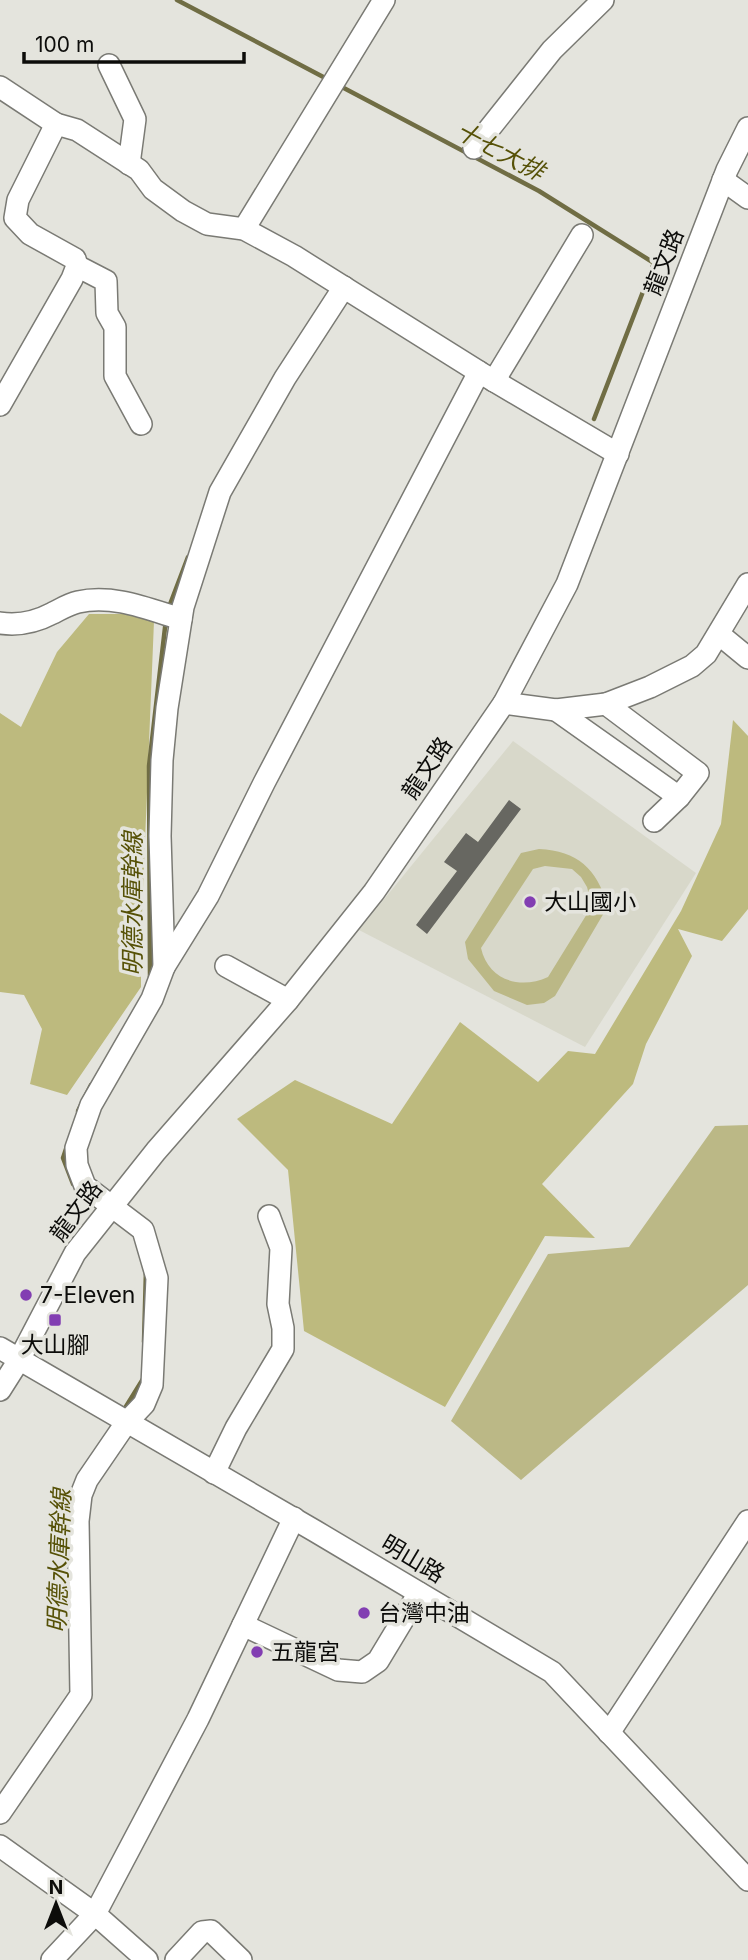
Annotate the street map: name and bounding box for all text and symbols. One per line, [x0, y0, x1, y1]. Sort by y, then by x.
scale bar [24, 21, 245, 65]
text: 100 m [35, 32, 94, 57]
water label: 十七大排 [451, 116, 552, 188]
street label: 龍文路 [639, 225, 689, 299]
street label: 龍文路 [396, 732, 458, 804]
water label: 明德水庫幹線 [118, 829, 147, 976]
place label: 大山國小 [544, 888, 636, 916]
marker: 大山國小 [522, 894, 538, 910]
street label: 龍文路 [44, 1175, 108, 1247]
place label: 7-Eleven [40, 1281, 135, 1309]
marker: 7-Eleven [18, 1287, 34, 1303]
marker: 大山腳 [47, 1312, 63, 1328]
place label: 大山腳 [21, 1331, 90, 1359]
water label: 明德水庫幹線 [42, 1486, 76, 1633]
street label: 明山路 [376, 1529, 450, 1589]
place label: 台灣中油 [378, 1599, 470, 1627]
marker: 台灣中油 [356, 1605, 372, 1621]
place label: 五龍宮 [271, 1638, 340, 1666]
marker: 五龍宮 [249, 1644, 265, 1660]
north arrow [21, 1869, 91, 1939]
text: N [49, 1876, 63, 1899]

